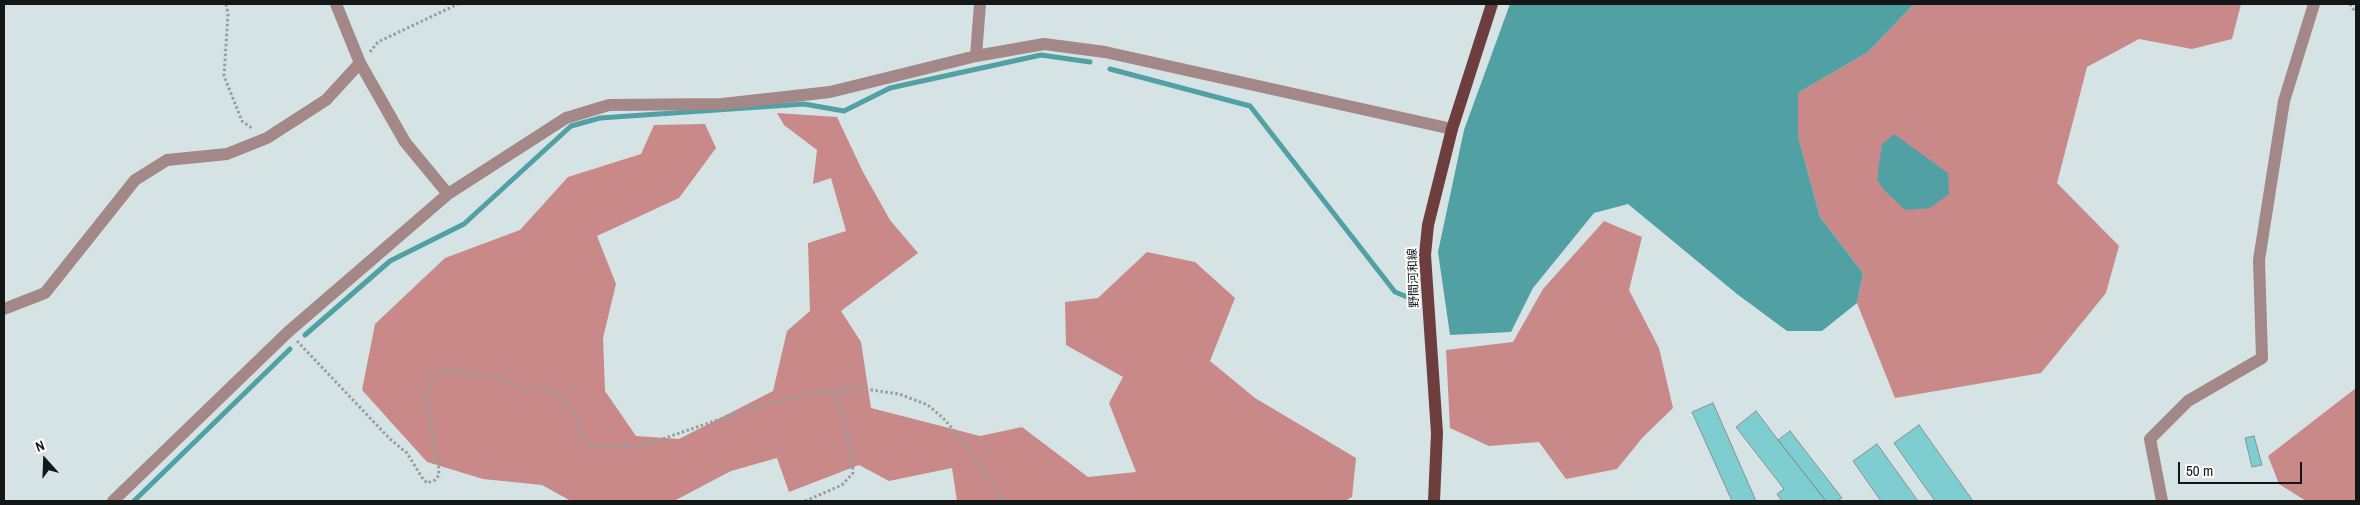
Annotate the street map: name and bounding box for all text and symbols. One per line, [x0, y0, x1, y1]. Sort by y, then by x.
street label: 野間河和線 [1406, 248, 1422, 308]
north arrow [20, 435, 70, 485]
text: N [33, 436, 47, 456]
scale bar [2180, 452, 2304, 484]
text: 50 m [2186, 460, 2213, 481]

